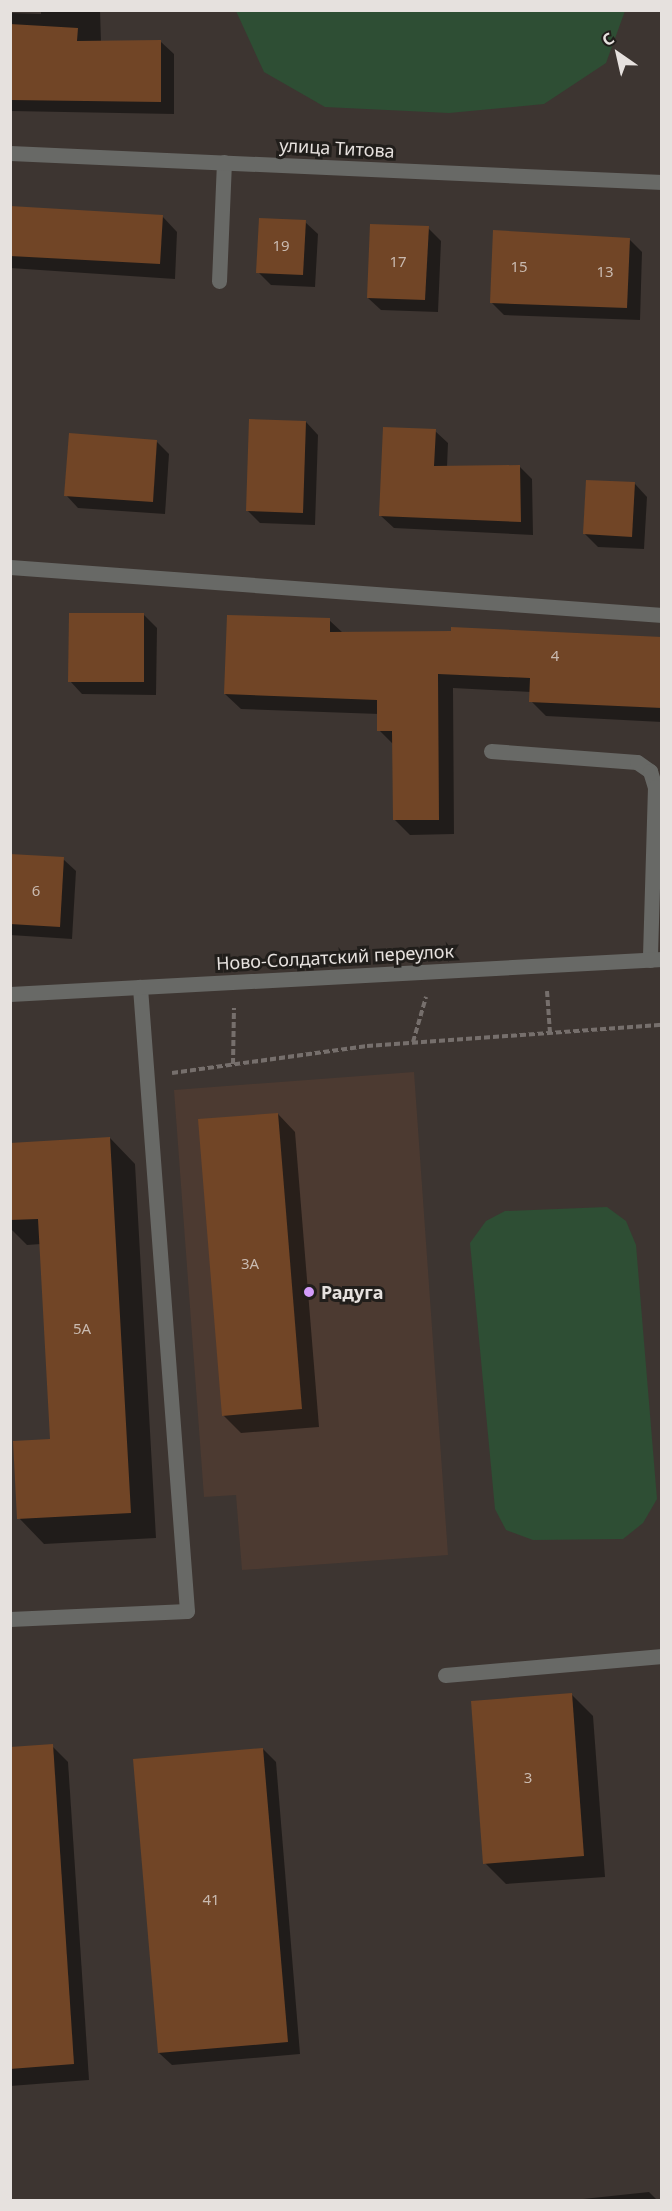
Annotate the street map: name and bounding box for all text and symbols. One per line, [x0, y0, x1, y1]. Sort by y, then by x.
north arrow [588, 24, 648, 84]
text: С [597, 27, 618, 51]
street label: улица Титова [279, 134, 395, 162]
house number: 19 [272, 237, 290, 255]
house number: 17 [389, 253, 407, 271]
house number: 15 [510, 258, 528, 276]
house number: 13 [596, 263, 614, 281]
house number: 4 [551, 647, 559, 665]
house number: 6 [32, 882, 40, 900]
street label: Ново-Солдатский переулок [216, 940, 454, 974]
house number: 3А [241, 1255, 259, 1273]
place label: Радуга [321, 1281, 384, 1303]
marker: Радуга [302, 1285, 316, 1299]
house number: 5А [73, 1320, 91, 1338]
house number: 3 [524, 1769, 532, 1787]
house number: 41 [202, 1891, 220, 1909]

